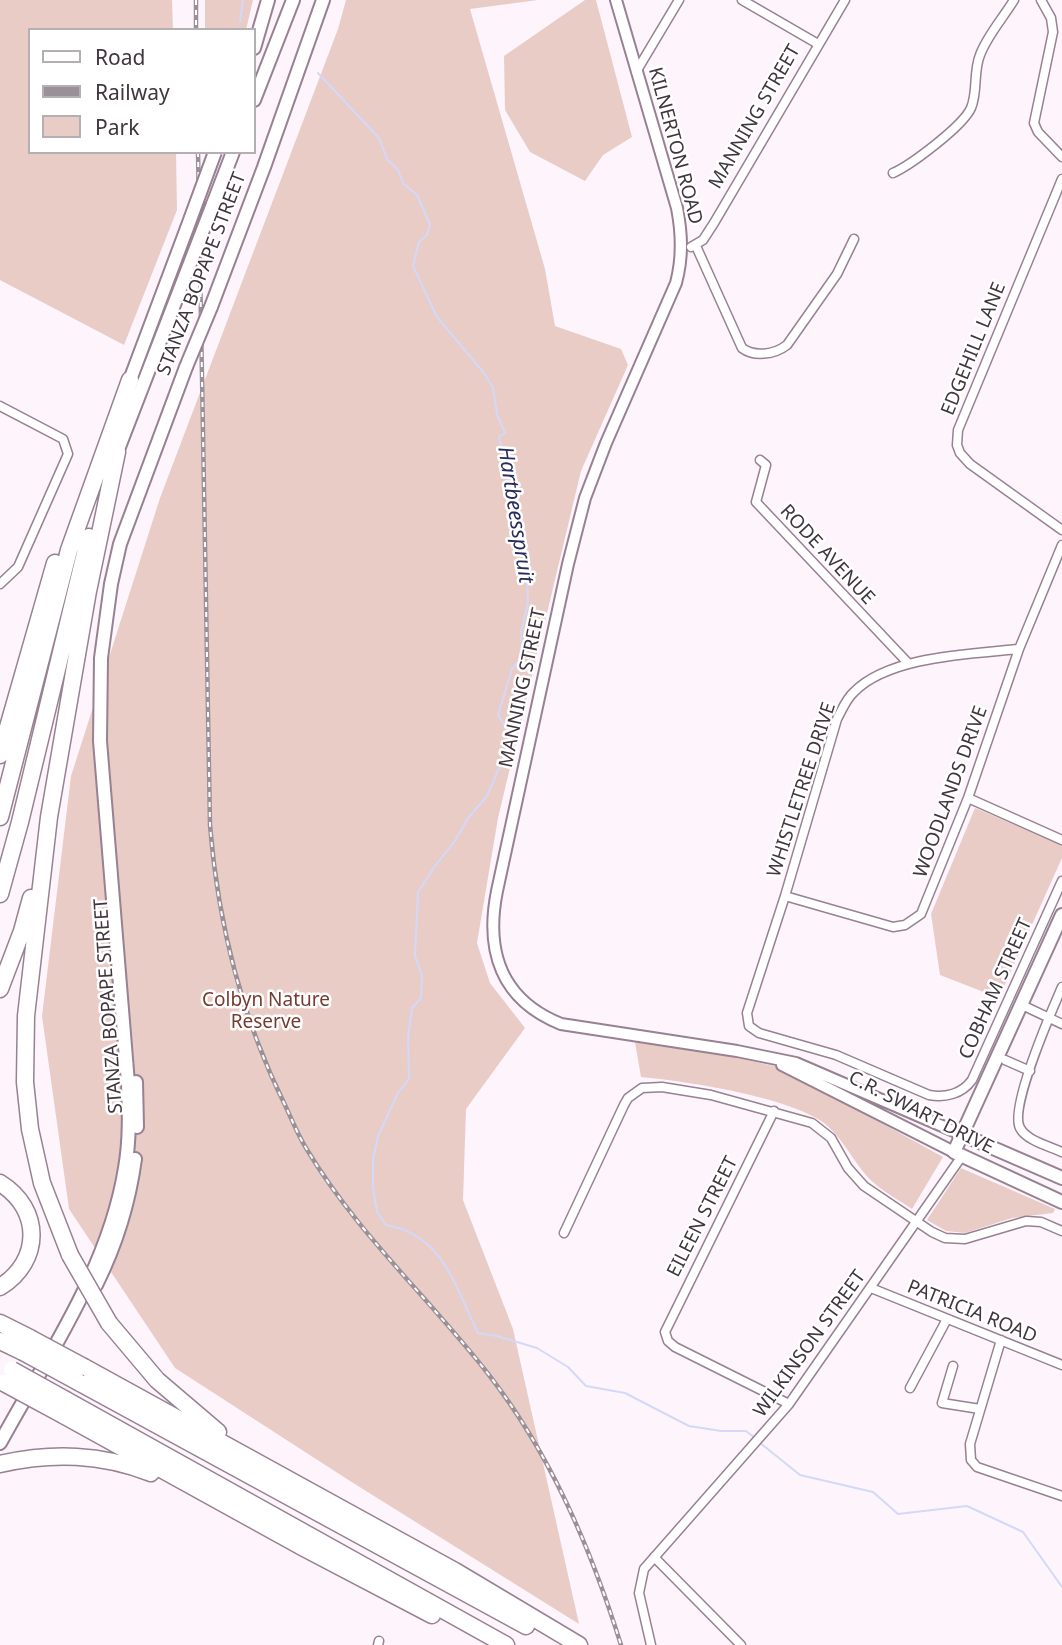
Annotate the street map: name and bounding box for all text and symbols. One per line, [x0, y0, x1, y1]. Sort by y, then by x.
legend [28, 28, 256, 154]
street label: MANNING STREET [705, 41, 805, 193]
text: Road [95, 43, 145, 71]
street label: KILNERTON ROAD [643, 65, 707, 227]
text: Railway [95, 78, 170, 106]
text: Park [95, 113, 139, 141]
street label: STANZA BOPAPE STREET [153, 169, 251, 379]
street label: EDGEHILL LANE [937, 279, 1011, 419]
water label: Hartbeesspruit [492, 445, 538, 585]
street label: RODE AVENUE [775, 500, 879, 610]
street label: MANNING STREET [495, 606, 551, 770]
street label: WHISTLETREE DRIVE [763, 700, 841, 880]
street label: WOODLANDS DRIVE [909, 703, 993, 881]
street label: STANZA BOPAPE STREET [90, 898, 128, 1114]
street label: COBHAM STREET [955, 915, 1037, 1063]
park label: Colbyn Nature Reserve [202, 990, 330, 1034]
street label: C.R. SWART DRIVE [845, 1067, 997, 1159]
street label: EILEEN STREET [663, 1153, 743, 1281]
street label: WILKINSON STREET [749, 1266, 871, 1422]
street label: PATRICIA ROAD [904, 1276, 1040, 1348]

